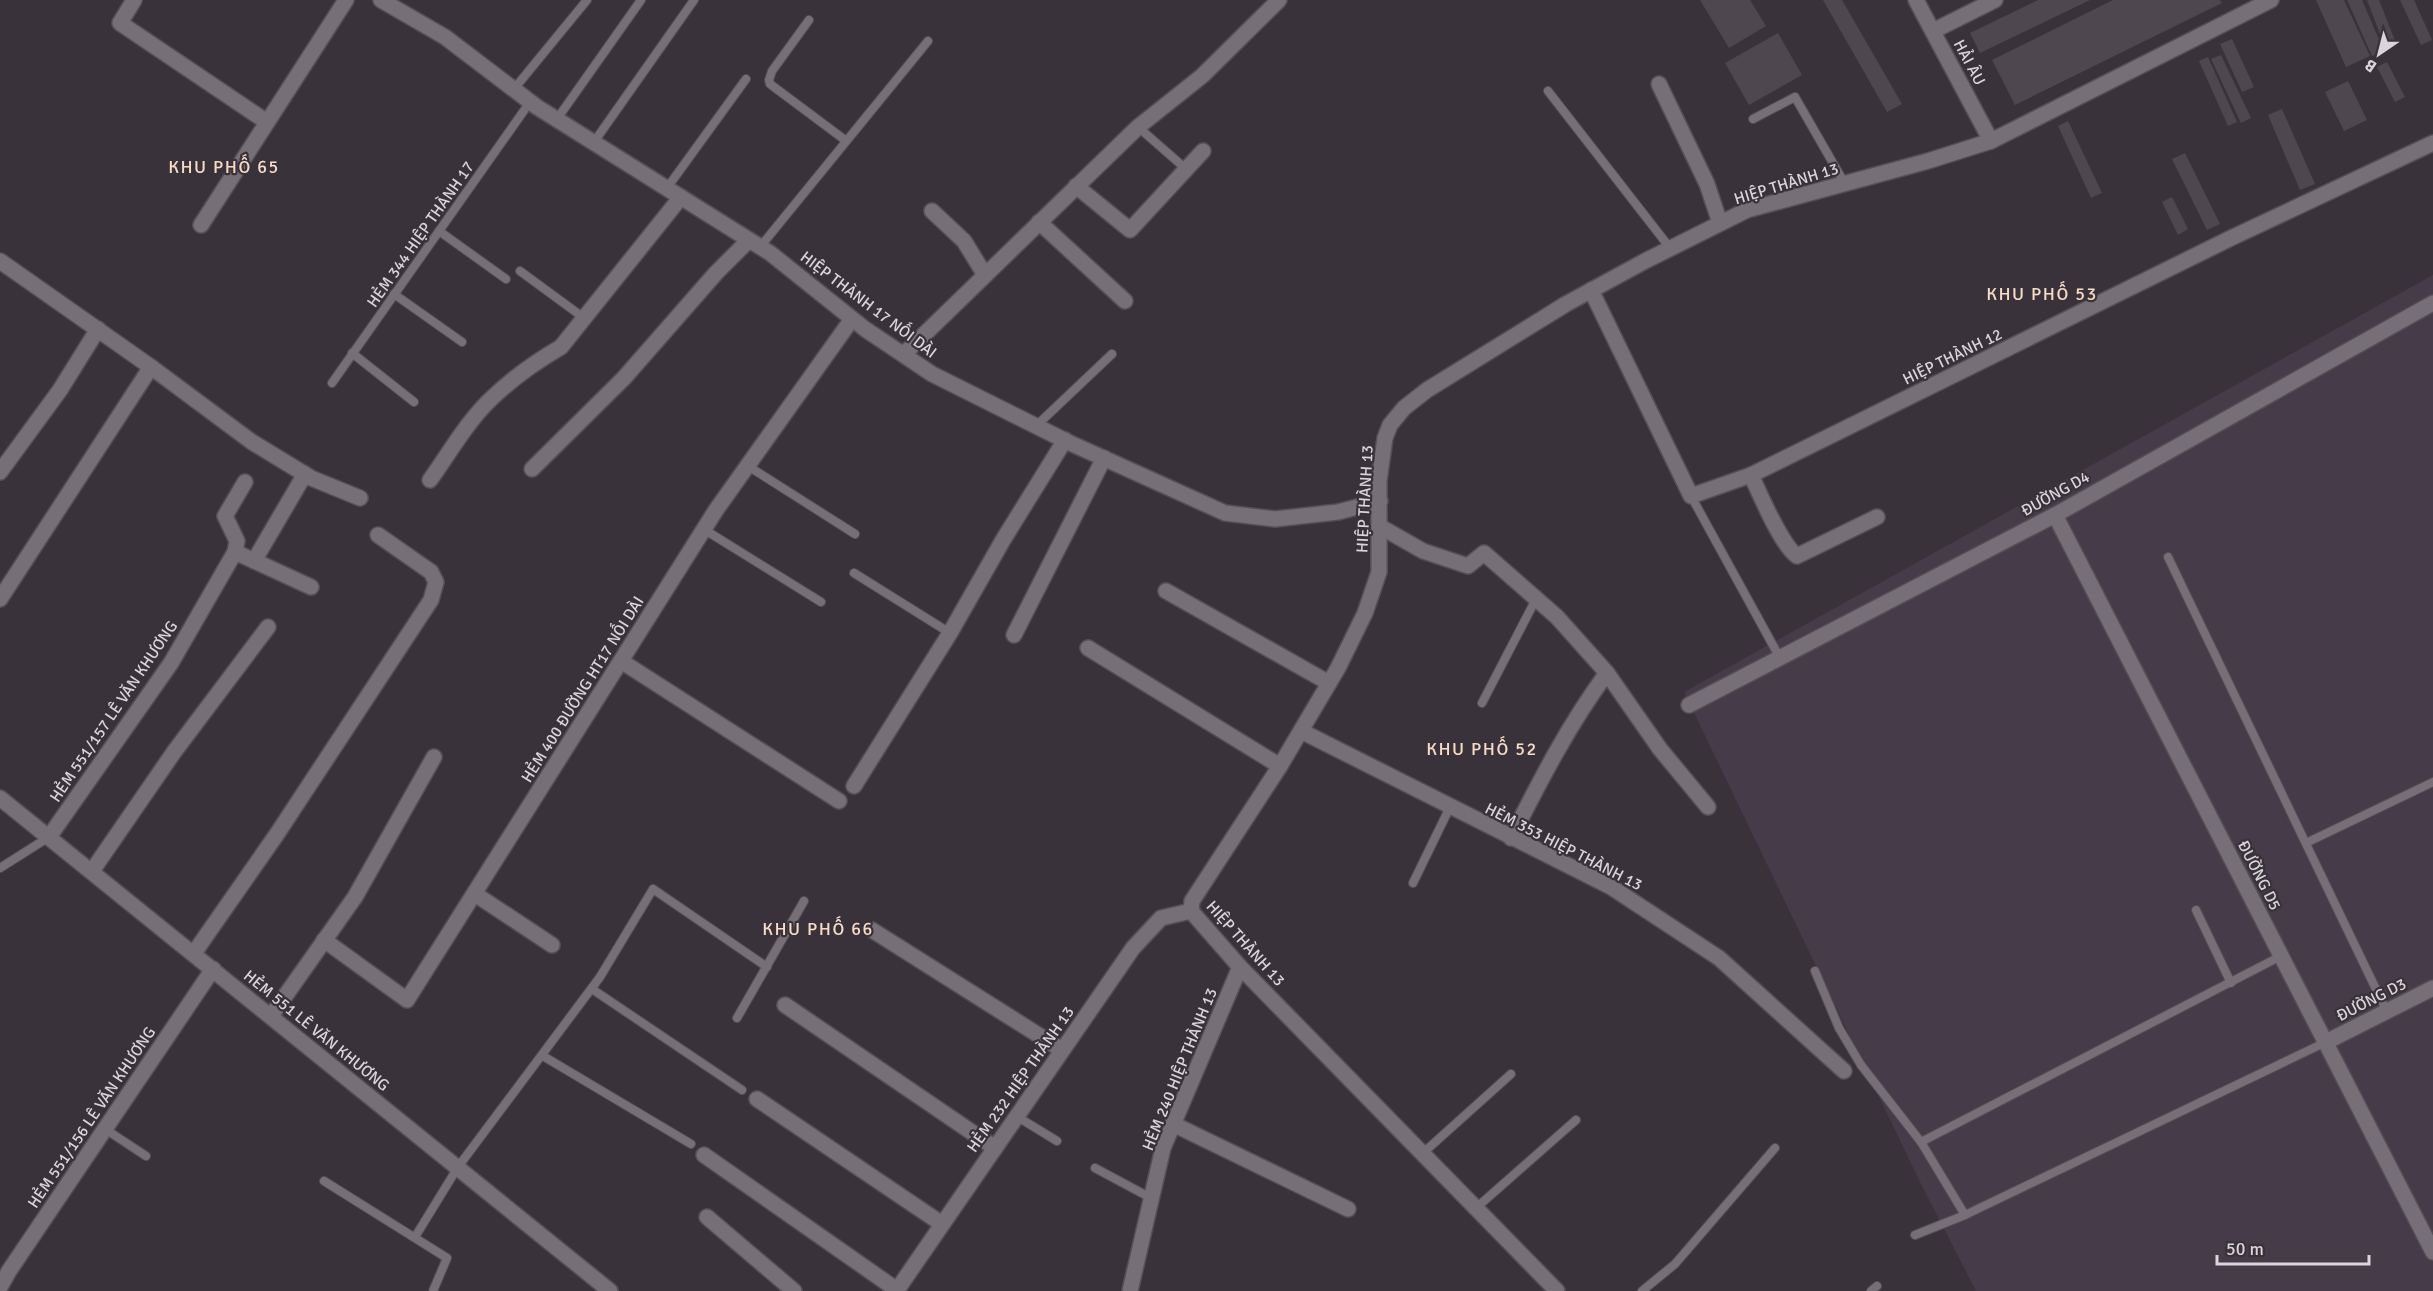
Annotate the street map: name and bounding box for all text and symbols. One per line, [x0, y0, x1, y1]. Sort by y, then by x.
north arrow [2349, 24, 2409, 84]
street label: HẢI ÂU [1949, 36, 1989, 89]
text: B [2361, 54, 2381, 76]
district label: KHU PHỐ 65 [168, 153, 280, 178]
street label: HẺM 344 HIỆP THÀNH 17 [363, 158, 479, 311]
street label: HIỆP THÀNH 13 [1732, 159, 1841, 209]
street label: HIỆP THÀNH 17 NỐI DÀI [796, 245, 942, 363]
district label: KHU PHỐ 53 [1986, 280, 2098, 305]
street label: HIỆP THÀNH 12 [1899, 324, 2005, 390]
street label: HIỆP THÀNH 13 [1352, 445, 1378, 554]
street label: ĐƯỜNG D4 [2018, 467, 2094, 521]
street label: HẺM 400 ĐƯỜNG HT17 NỐI DÀI [515, 592, 649, 786]
street label: HẺM 551/157 LÊ VĂN KHƯƠNG [46, 617, 182, 806]
district label: KHU PHỐ 52 [1426, 735, 1538, 760]
street label: HẺM 353 HIỆP THÀNH 13 [1482, 799, 1646, 895]
street label: ĐƯỜNG D5 [2233, 837, 2285, 914]
street label: HIỆP THÀNH 13 [1202, 897, 1289, 991]
district label: KHU PHỐ 66 [762, 915, 874, 940]
street label: HẺM 551 LÊ VĂN KHƯƠNG [239, 966, 393, 1096]
street label: ĐƯỜNG D3 [2333, 974, 2410, 1026]
street label: HẺM 240 HIỆP THÀNH 13 [1138, 985, 1222, 1154]
street label: HẺM 232 HIỆP THÀNH 13 [963, 1003, 1079, 1156]
street label: HẺM 551/156 LÊ VĂN KHƯƠNG [24, 1023, 160, 1212]
scale bar [2217, 1228, 2368, 1266]
text: 50 m [2226, 1238, 2264, 1260]

